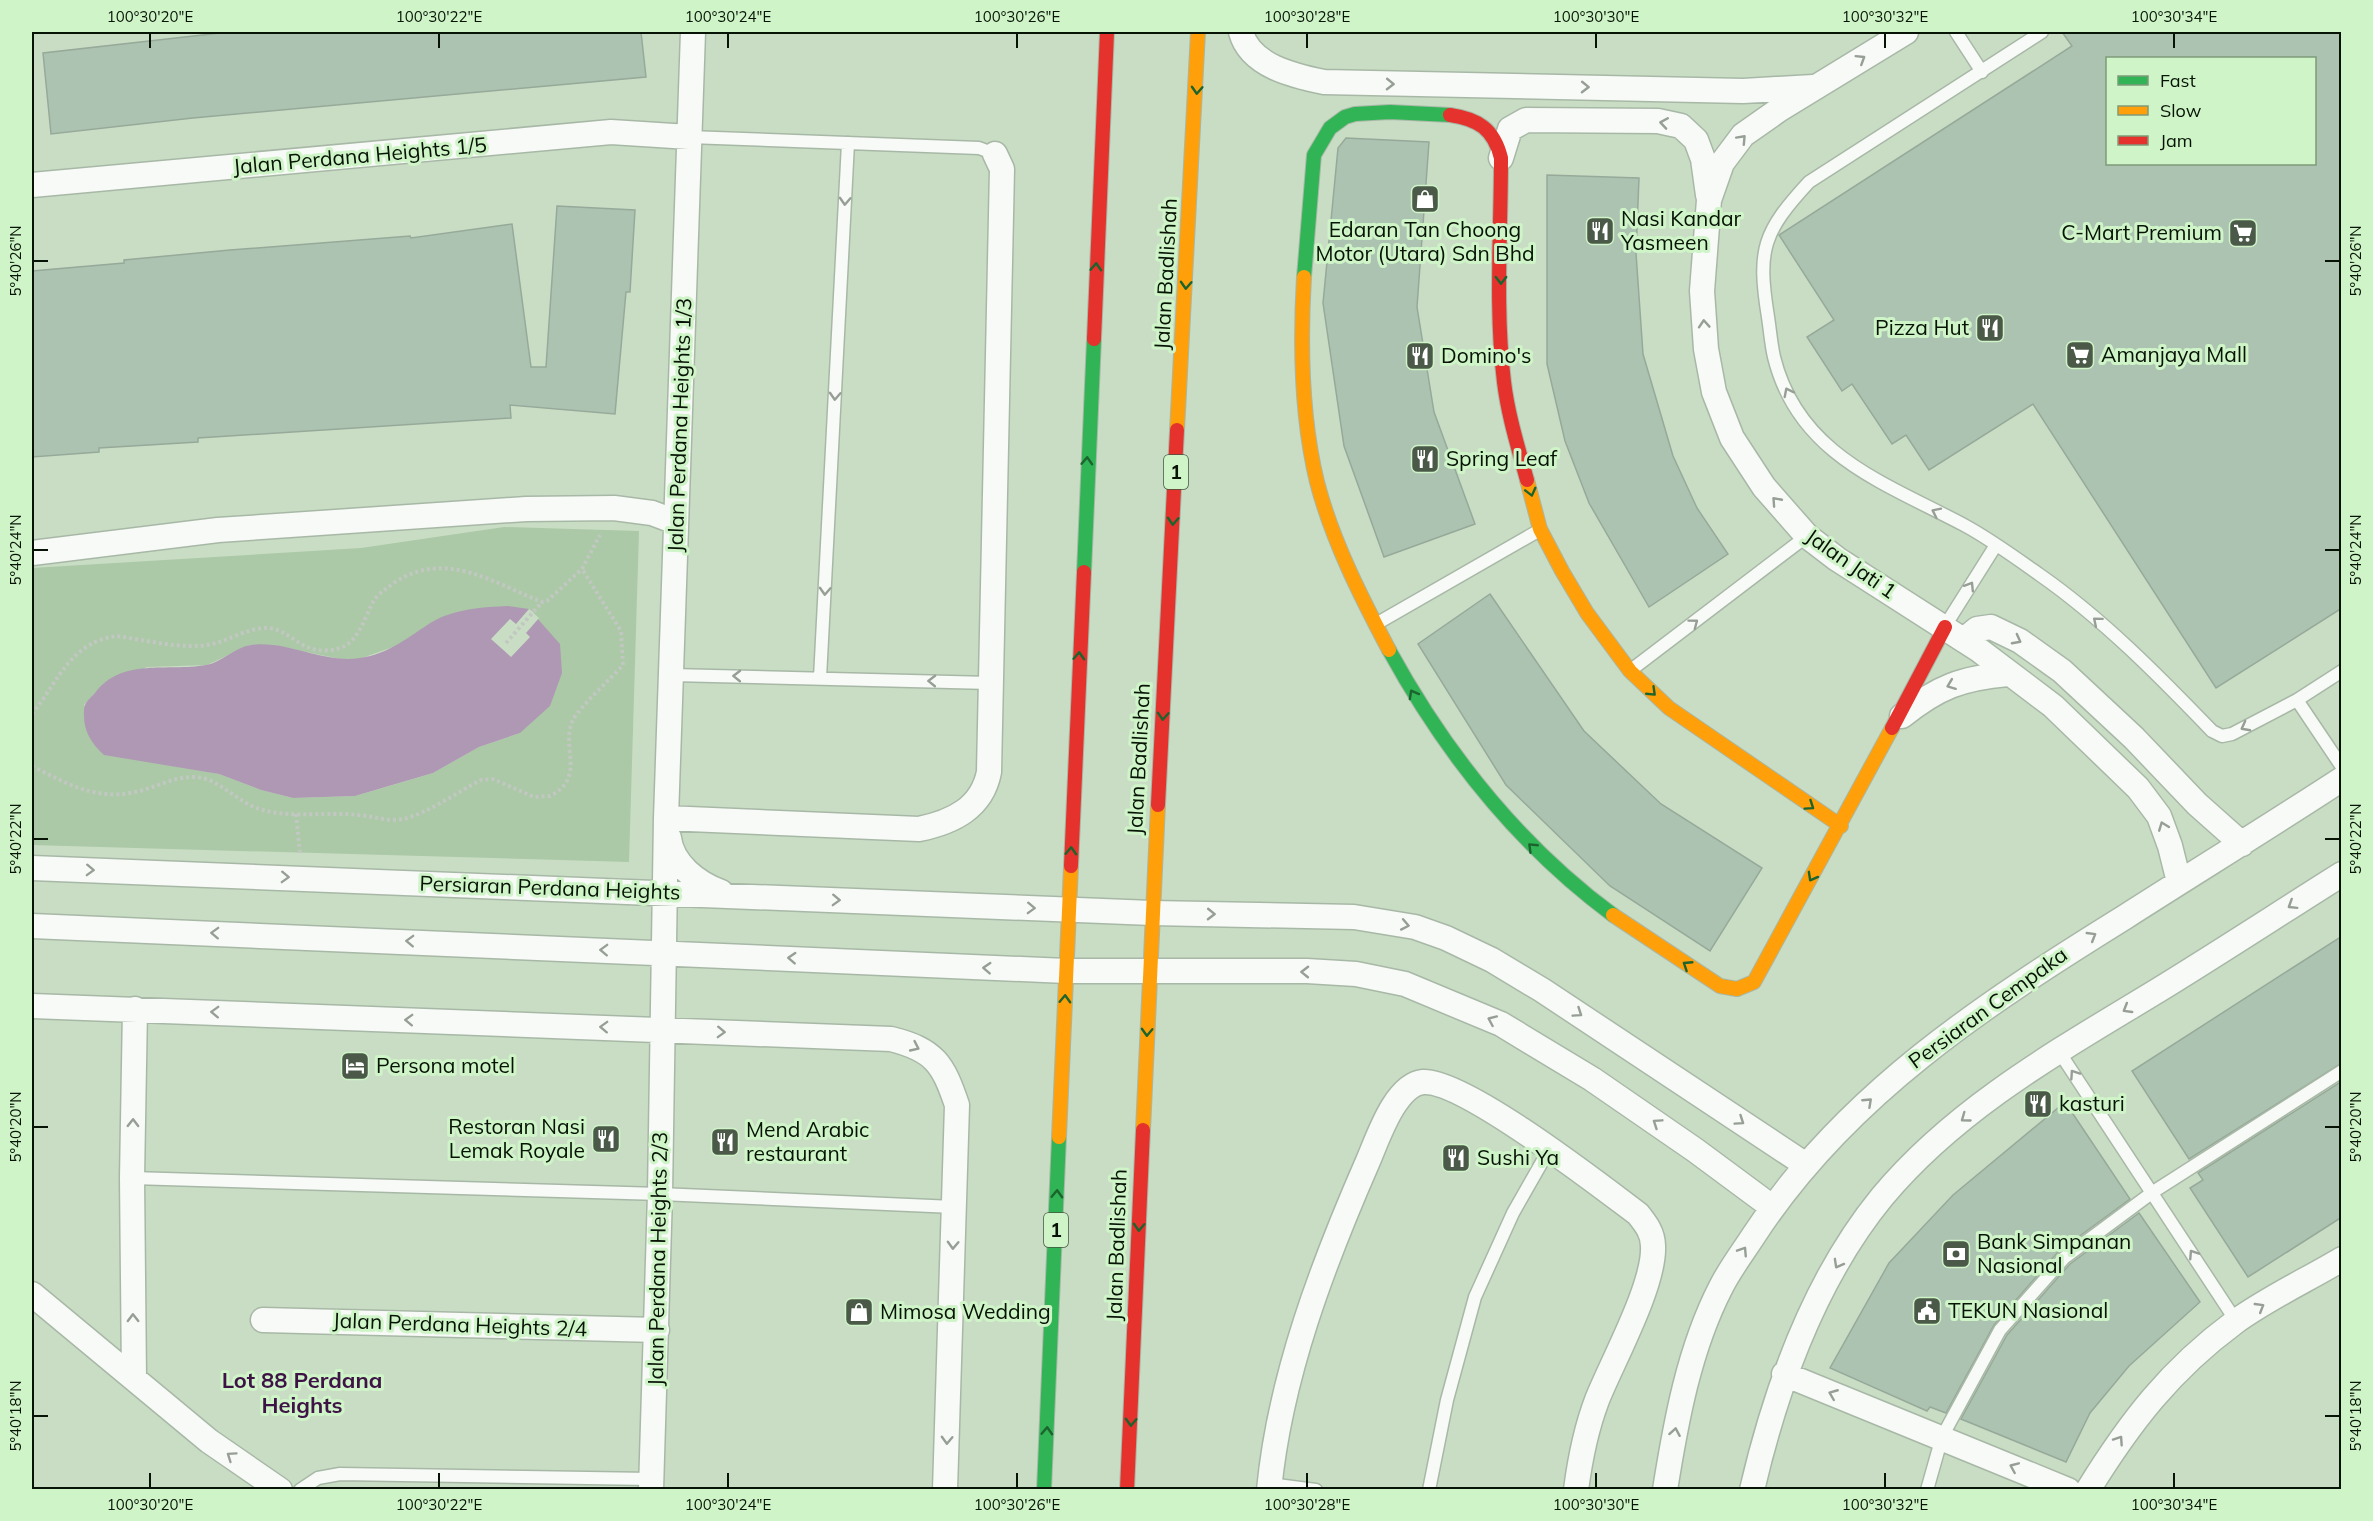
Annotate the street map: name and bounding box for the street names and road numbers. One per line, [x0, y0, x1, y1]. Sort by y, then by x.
street label: Jalan Perdana Heights 1/5 [232, 131, 488, 179]
street label: Jalan Badlishah [1148, 197, 1182, 351]
street label: Jalan Perdana Heights 1/3 [662, 297, 696, 553]
road number: 1 [1164, 455, 1188, 489]
street label: Jalan Jati 1 [1801, 522, 1902, 604]
street label: Jalan Badlishah [1121, 682, 1155, 836]
street label: Persiaran Perdana Heights [419, 869, 681, 905]
street label: Persiaran Cempaka [1903, 941, 2072, 1074]
street label: Jalan Perdana Heights 2/3 [642, 1132, 672, 1386]
street label: Jalan Badlishah [1100, 1169, 1132, 1321]
road number: 1 [1044, 1213, 1068, 1247]
street label: Jalan Perdana Heights 2/4 [332, 1307, 588, 1341]

